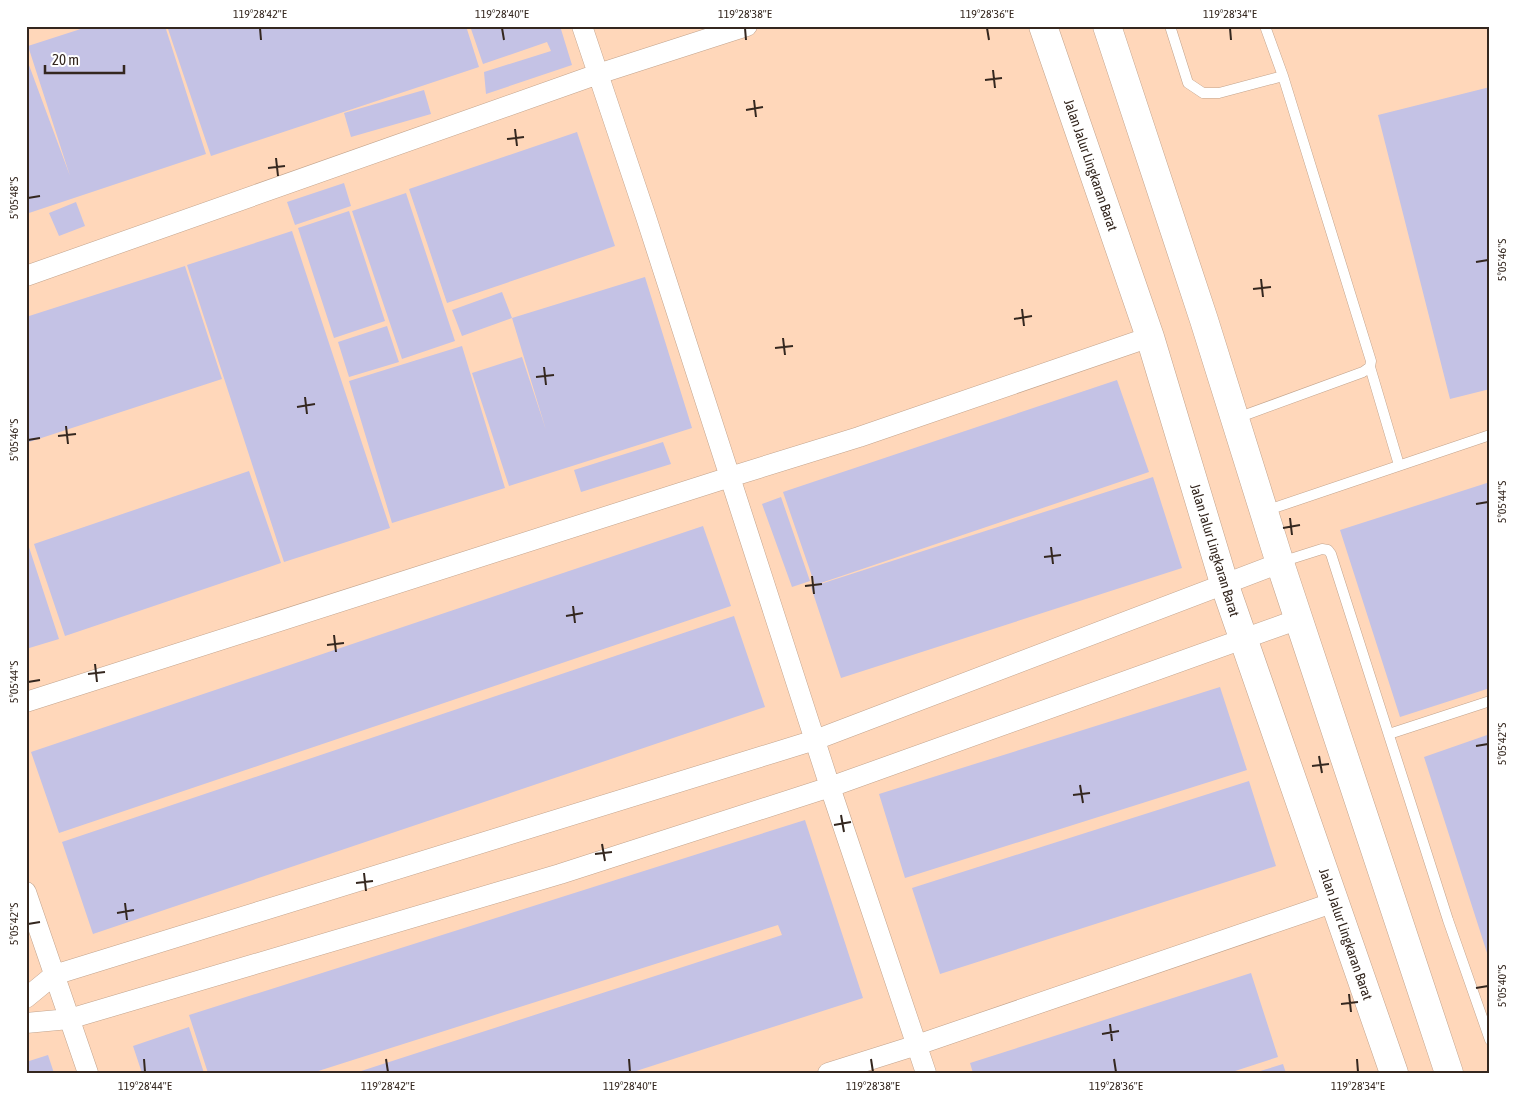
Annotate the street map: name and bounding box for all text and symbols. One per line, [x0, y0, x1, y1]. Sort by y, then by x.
text: 119°28'42"E [233, 7, 287, 21]
text: 119°28'40"E [475, 7, 529, 21]
text: 119°28'38"E [718, 7, 772, 21]
text: 119°28'36"E [960, 7, 1014, 21]
text: 119°28'34"E [1203, 7, 1257, 21]
scale bar [45, 42, 124, 74]
text: 20 m [52, 51, 79, 68]
street label: Jalan Jalur Lingkaran Barat [1061, 97, 1121, 233]
text: 5°05'48"S [7, 177, 21, 219]
text: 5°05'46"S [1495, 239, 1509, 281]
text: 5°05'46"S [7, 419, 21, 461]
text: 5°05'44"S [1495, 481, 1509, 523]
street label: Jalan Jalur Lingkaran Barat [1187, 482, 1243, 618]
text: 5°05'44"S [7, 661, 21, 703]
text: 5°05'42"S [1495, 723, 1509, 765]
street label: Jalan Jalur Lingkaran Barat [1316, 866, 1376, 1002]
text: 5°05'42"S [7, 903, 21, 945]
text: 5°05'40"S [1495, 965, 1509, 1007]
text: 119°28'44"E [118, 1079, 172, 1093]
text: 119°28'42"E [361, 1079, 415, 1093]
text: 119°28'40"E [603, 1079, 657, 1093]
text: 119°28'38"E [846, 1079, 900, 1093]
text: 119°28'36"E [1089, 1079, 1143, 1093]
text: 119°28'34"E [1331, 1079, 1385, 1093]

